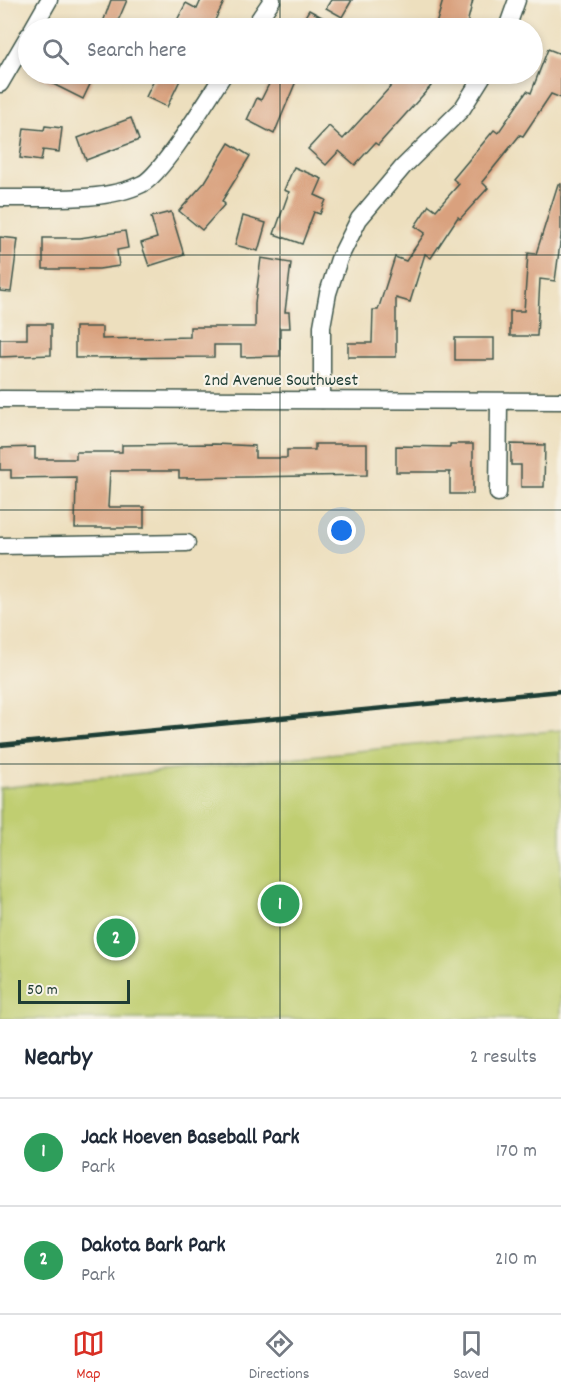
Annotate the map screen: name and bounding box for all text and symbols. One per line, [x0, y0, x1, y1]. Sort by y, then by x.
search box [18, 18, 543, 84]
icon: search [39, 35, 72, 68]
text: Search here [87, 36, 186, 67]
street label: 2nd Avenue Southwest [204, 369, 359, 394]
your location [327, 516, 356, 545]
pin: 1 [260, 882, 300, 926]
pin: 2 [96, 916, 136, 960]
scale bar [18, 977, 130, 1004]
text: 50 m [27, 979, 58, 1002]
text: Nearby [24, 1040, 92, 1077]
text: 2 results [470, 1044, 537, 1072]
text: Jack Hoeven Baseball Park [81, 1123, 300, 1154]
text: 1 [41, 1138, 46, 1166]
text: 170 m [496, 1138, 537, 1166]
text: Park [81, 1154, 115, 1182]
text: Dakota Bark Park [81, 1231, 225, 1262]
text: 2 [39, 1246, 48, 1274]
text: 210 m [495, 1246, 537, 1274]
text: Park [81, 1262, 115, 1290]
tab: Map [72, 1327, 105, 1386]
tab: Directions [249, 1327, 309, 1386]
tab: Saved [453, 1327, 489, 1386]

